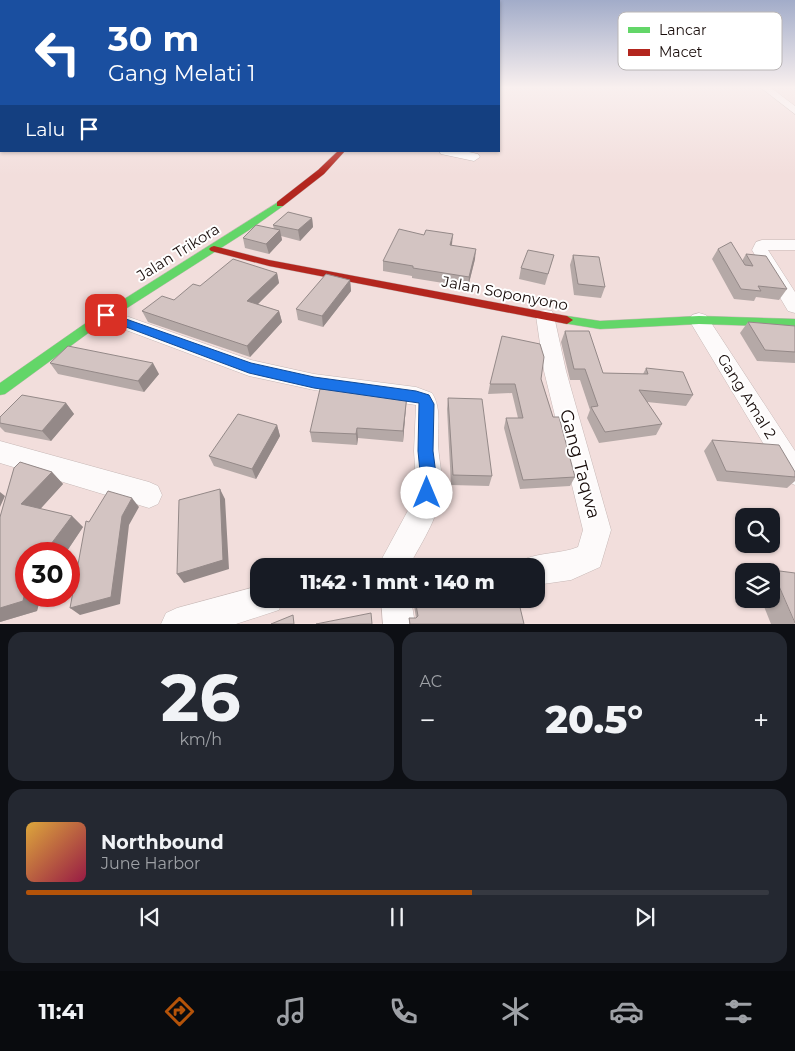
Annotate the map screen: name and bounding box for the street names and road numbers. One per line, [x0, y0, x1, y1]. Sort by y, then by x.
street label: Jalan Trikora [132, 219, 223, 285]
street label: Jalan Soponyono [439, 271, 570, 315]
street label: Gang Amal 2 [713, 350, 781, 442]
street label: Gang Taqwa [555, 407, 605, 521]

